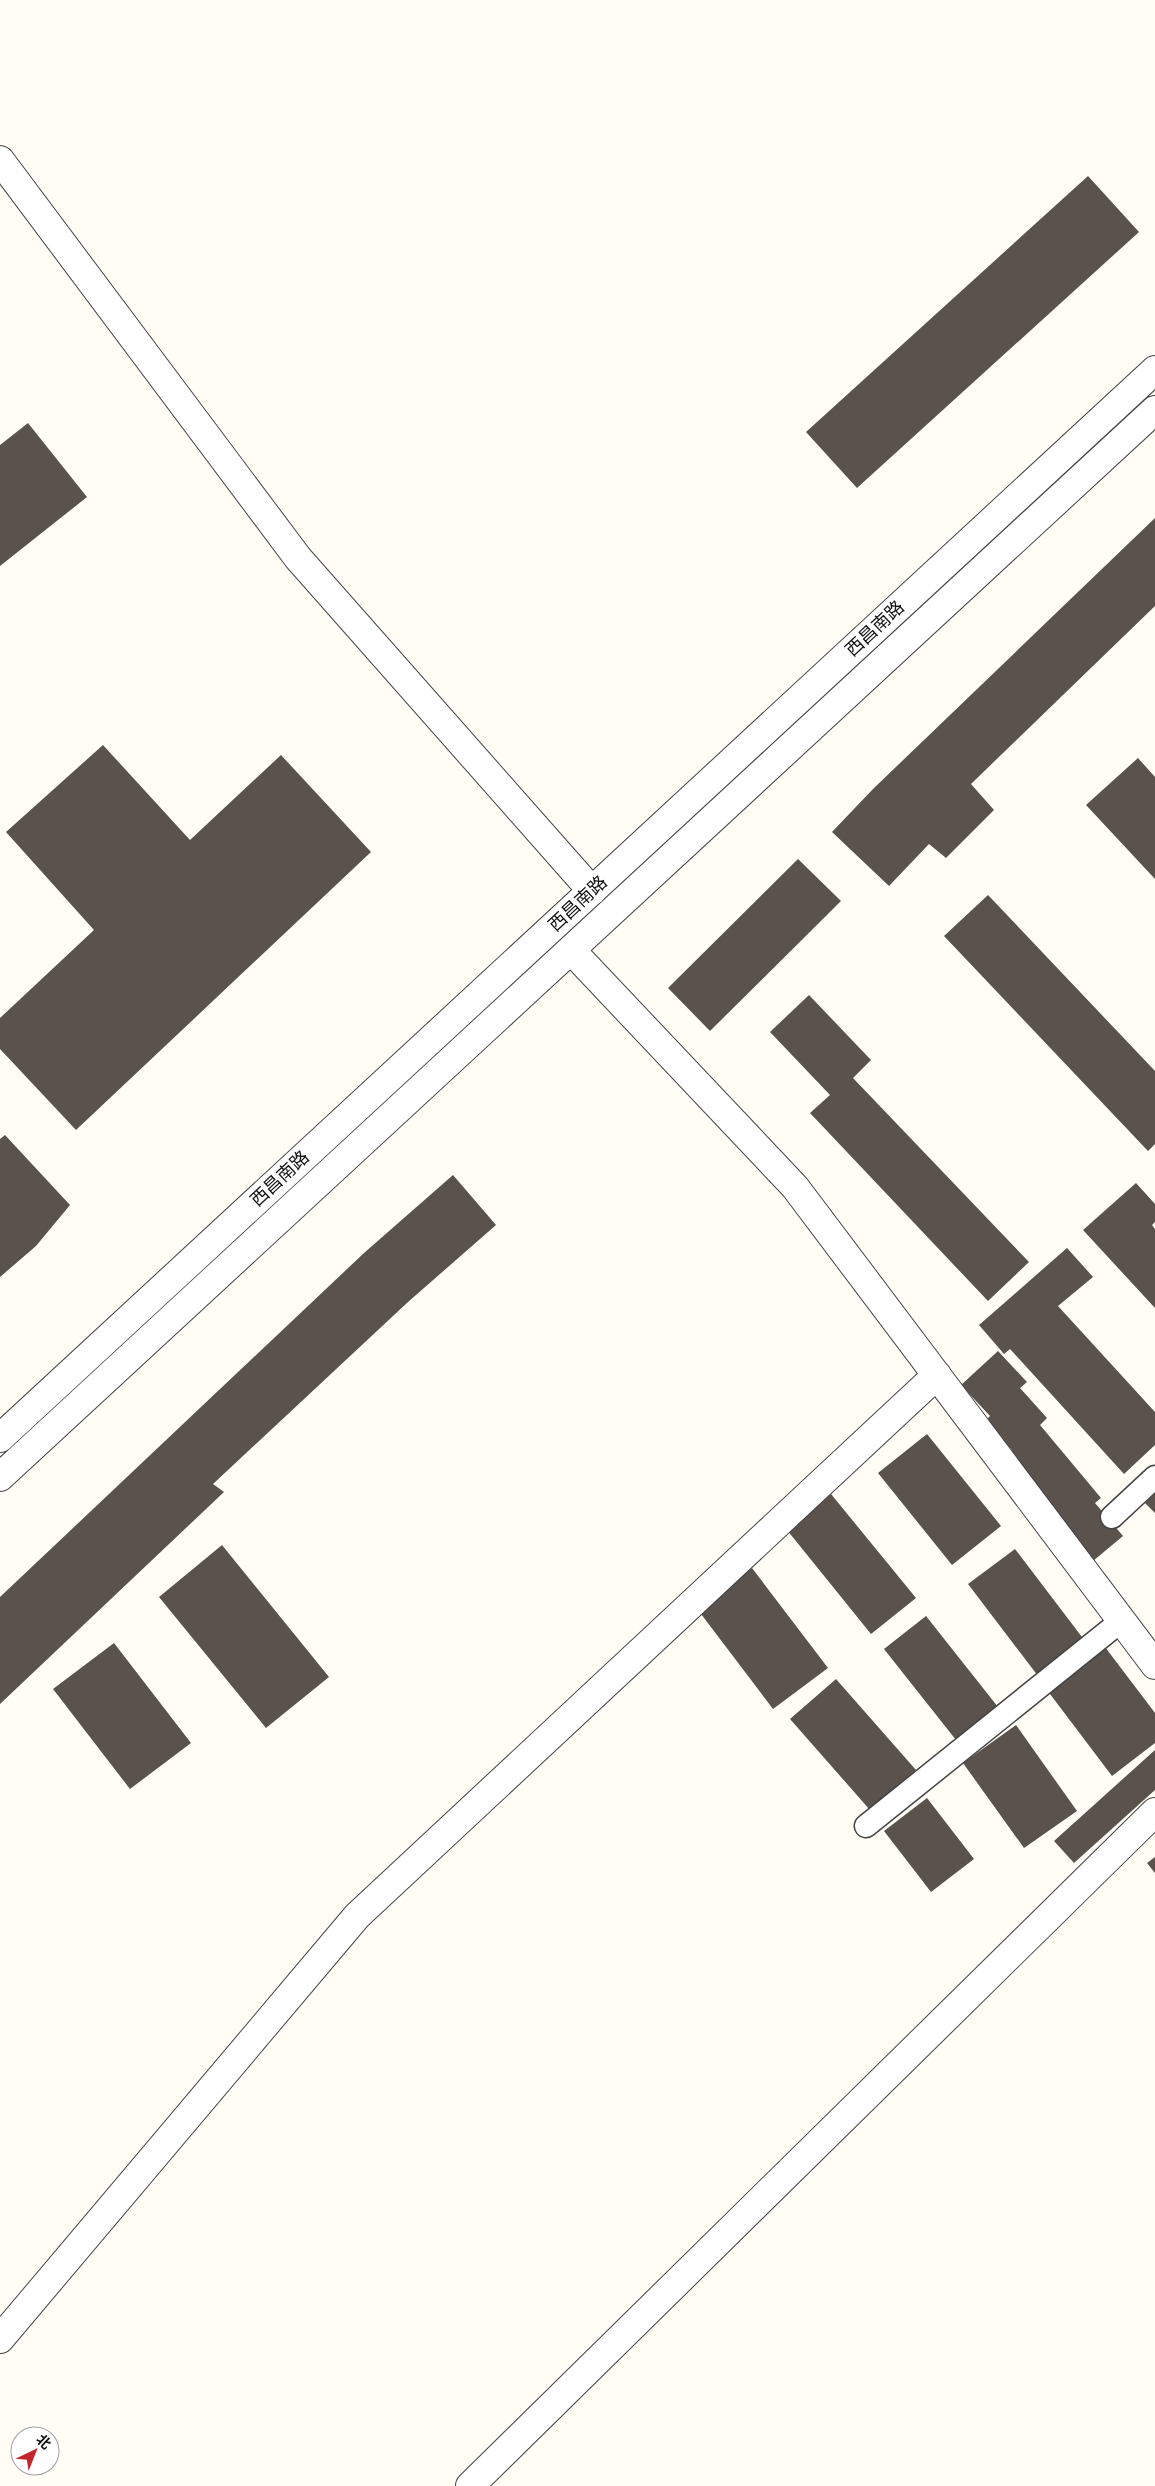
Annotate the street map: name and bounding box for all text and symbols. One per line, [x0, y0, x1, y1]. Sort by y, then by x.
street label: 西昌南路 [839, 595, 911, 663]
street label: 西昌南路 [542, 870, 614, 938]
street label: 西昌南路 [244, 1145, 316, 1213]
north arrow [10, 2426, 60, 2476]
text: 北 [31, 2429, 56, 2454]

